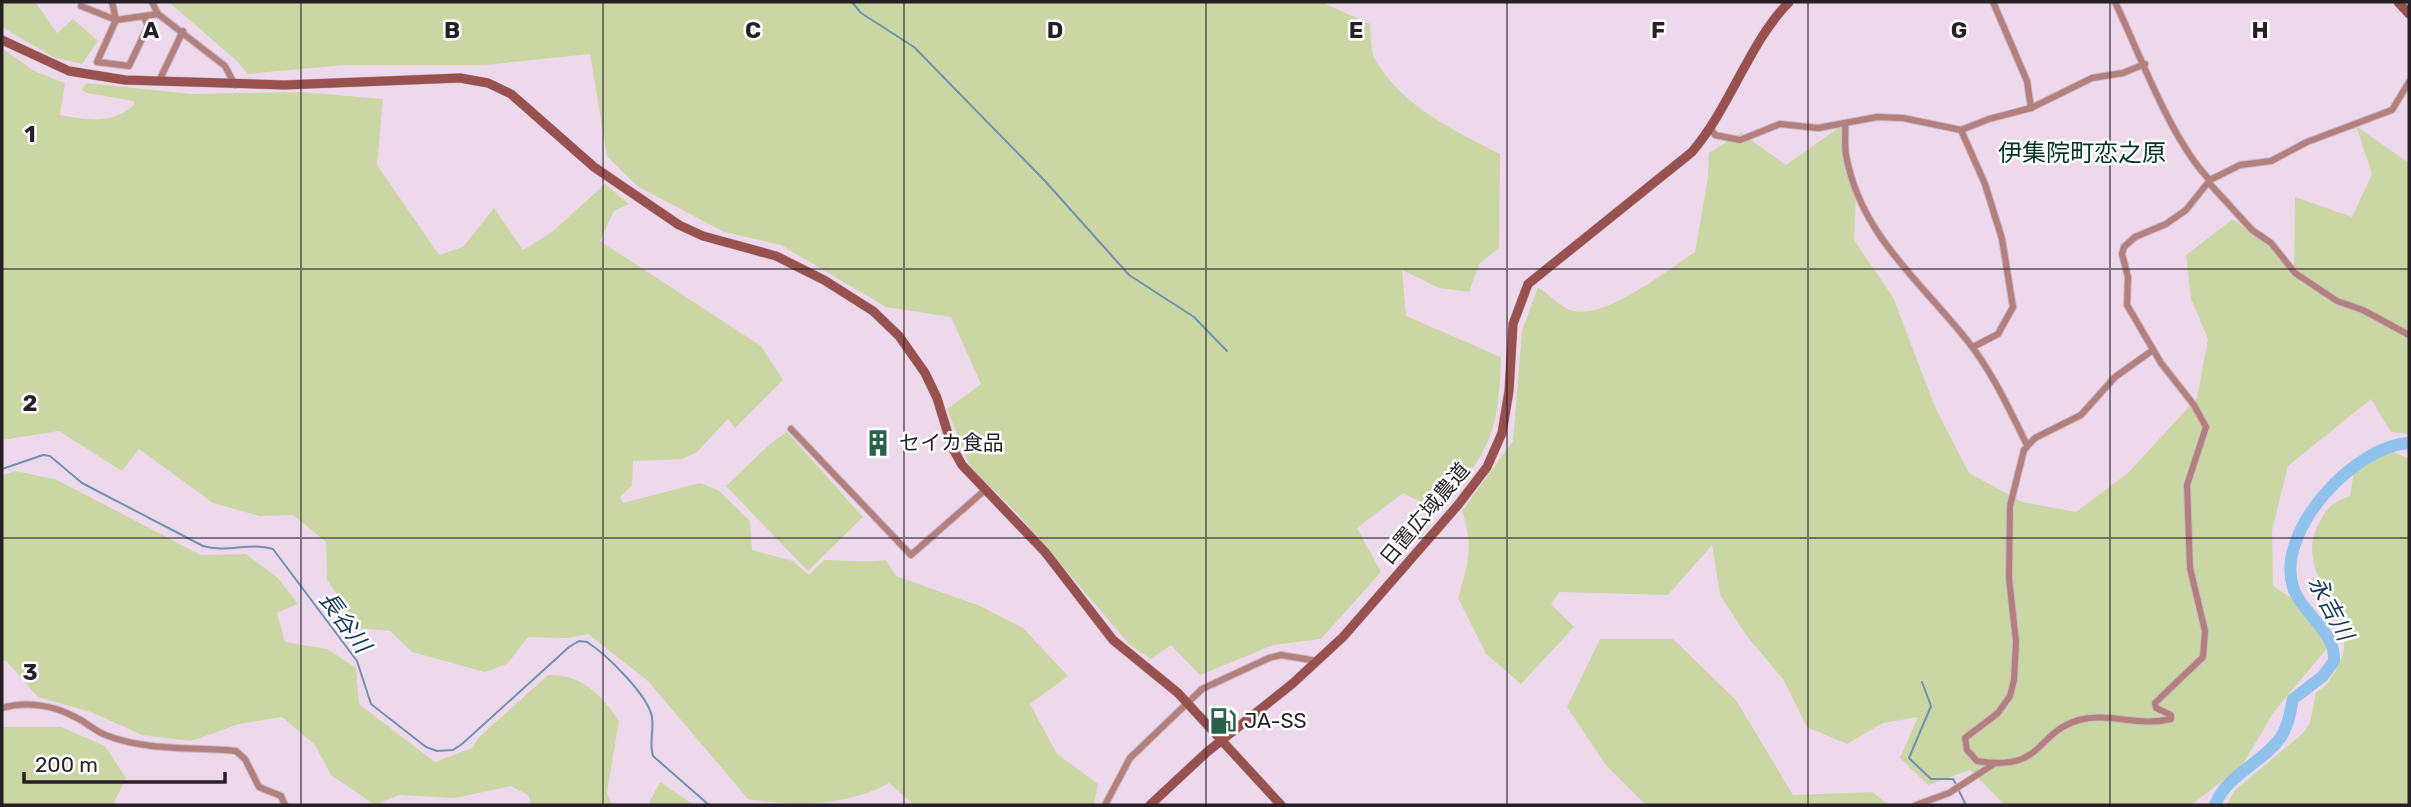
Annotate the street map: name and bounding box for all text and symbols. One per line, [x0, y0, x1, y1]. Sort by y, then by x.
text: A [143, 16, 160, 44]
text: B [444, 16, 460, 44]
text: C [745, 16, 761, 44]
text: D [1047, 16, 1063, 44]
text: E [1349, 16, 1363, 44]
text: F [1651, 16, 1665, 44]
text: G [1951, 16, 1967, 44]
text: H [2251, 16, 2269, 44]
text: 1 [24, 120, 36, 148]
district label: 伊集院町恋之原 [1998, 139, 2166, 167]
text: 2 [23, 389, 37, 417]
building icon: セイカ食品 [863, 428, 893, 458]
place label: セイカ食品 [899, 430, 1004, 455]
street label: 日置広域農道 [1375, 457, 1475, 570]
water label: 永吉川 [2302, 571, 2361, 648]
water label: 長谷川 [313, 586, 378, 661]
text: 3 [22, 658, 38, 686]
fuel station icon: JA-SS [1208, 706, 1238, 736]
place label: JA-SS [1244, 708, 1307, 733]
scale bar [24, 740, 226, 784]
text: 200 m [35, 752, 98, 777]

